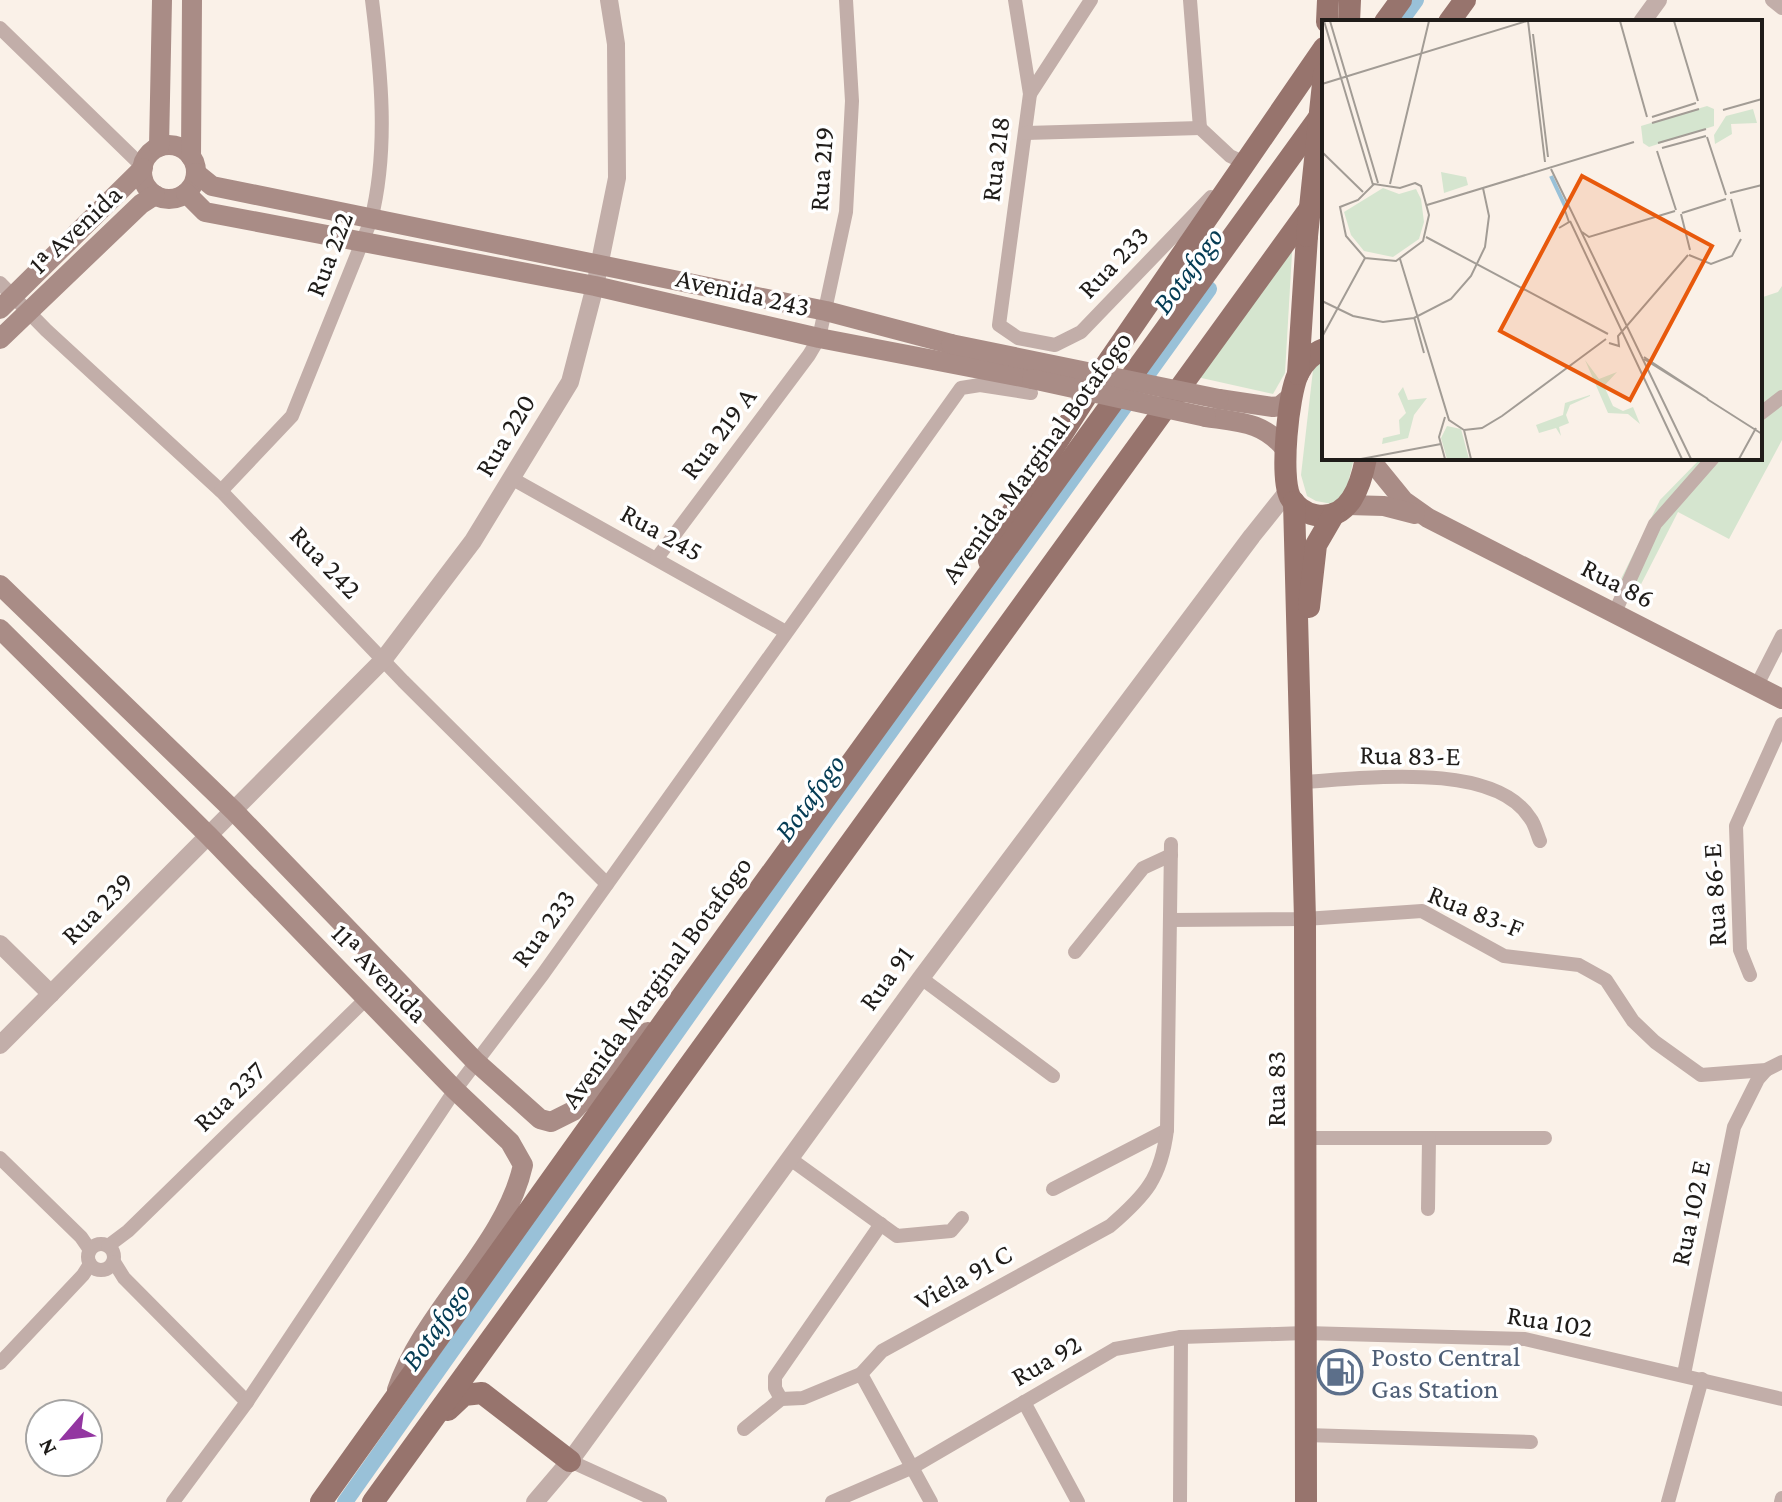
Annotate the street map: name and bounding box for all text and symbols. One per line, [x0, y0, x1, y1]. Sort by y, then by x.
inset map [1322, 20, 1762, 460]
street label: Rua 218 [974, 114, 1016, 204]
street label: Rua 219 [803, 125, 839, 213]
street label: 1ª Avenida [22, 178, 128, 280]
street label: Rua 222 [299, 207, 359, 301]
street label: Rua 233 [1071, 220, 1155, 304]
water label: Botafogo [1145, 220, 1230, 320]
street label: Avenida 243 [673, 262, 813, 322]
street label: Avenida Marginal Botafogo [934, 325, 1138, 589]
street label: Rua 219 A [674, 381, 762, 485]
street label: Rua 220 [468, 388, 542, 482]
street label: Rua 245 [616, 497, 708, 567]
street label: Rua 242 [284, 519, 368, 605]
street label: Rua 86 [1576, 552, 1660, 614]
street label: Rua 83-E [1359, 739, 1461, 771]
water label: Botafogo [767, 747, 852, 847]
street label: Rua 86-E [1696, 843, 1732, 947]
street label: Avenida Marginal Botafogo [554, 850, 758, 1114]
street label: Rua 239 [55, 866, 139, 950]
street label: Rua 83-F [1424, 878, 1528, 944]
street label: Rua 233 [505, 883, 581, 973]
street label: 11ª Avenida [325, 917, 435, 1029]
street label: Rua 91 [852, 940, 920, 1016]
street label: Rua 83 [1260, 1051, 1291, 1127]
street label: Rua 237 [187, 1054, 271, 1138]
street label: Rua 102 E [1664, 1157, 1716, 1269]
street label: Viela 91 C [909, 1238, 1017, 1316]
water label: Botafogo [393, 1276, 478, 1376]
street label: Rua 102 [1505, 1299, 1595, 1343]
street label: Rua 92 [1006, 1328, 1086, 1392]
place label: Posto Central Gas Station [1371, 1341, 1520, 1404]
fuel station icon: Posto Central Gas Station [1316, 1348, 1364, 1396]
north arrow [24, 1398, 104, 1478]
text: N [32, 1435, 61, 1460]

